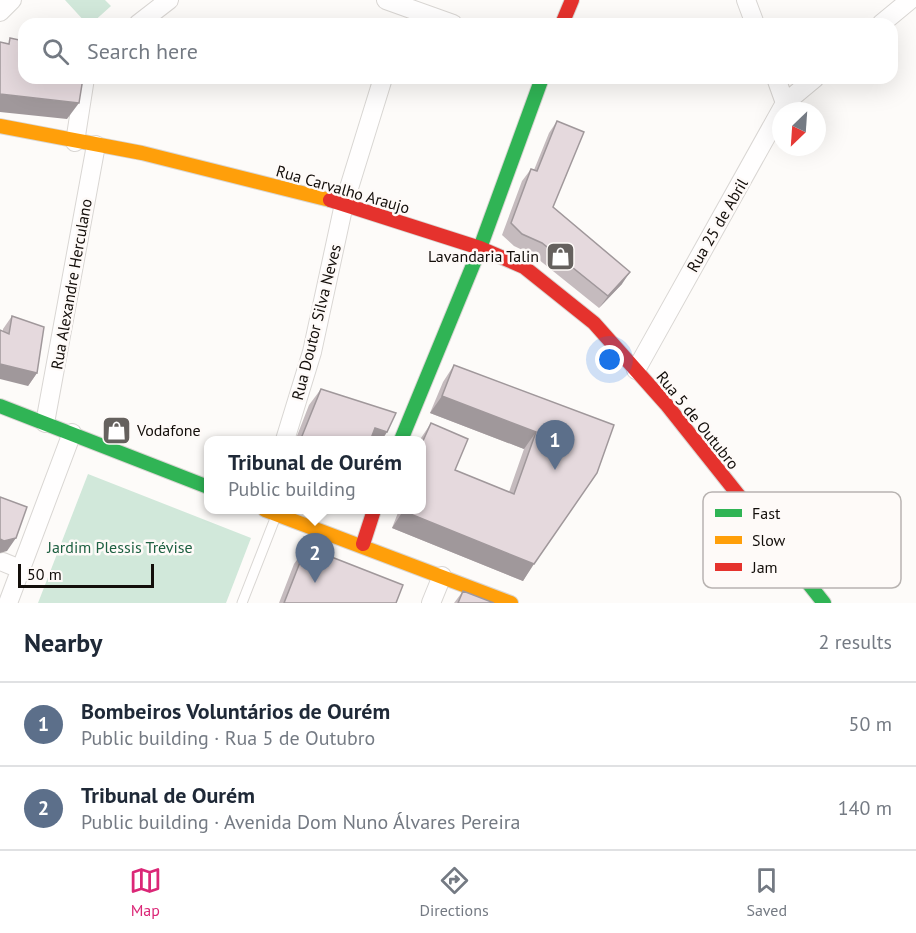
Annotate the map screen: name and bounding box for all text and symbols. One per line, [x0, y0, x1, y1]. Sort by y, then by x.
search box [18, 18, 898, 84]
icon: search [39, 35, 72, 68]
text: Search here [87, 37, 198, 65]
north arrow [772, 102, 826, 156]
street label: Rua Carvalho Araujo [274, 160, 412, 218]
street label: Rua 25 de Abril [682, 174, 752, 275]
street label: Rua Alexandre Herculano [46, 197, 96, 371]
shop icon: Lavandaria Talin [544, 240, 576, 272]
street label: Rua Doutor Silva Neves [287, 242, 345, 402]
place label: Lavandaria Talin [428, 246, 539, 266]
your location [595, 345, 624, 374]
street label: Rua 5 de Outubro [652, 367, 744, 473]
shop icon: Vodafone [100, 414, 132, 446]
place label: Vodafone [136, 420, 201, 440]
pin: 1 [536, 420, 574, 470]
popup [204, 436, 426, 514]
text: Tribunal de Ourém [228, 448, 402, 476]
text: Public building [228, 476, 356, 502]
legend [703, 492, 901, 588]
text: Fast [752, 503, 781, 523]
text: Slow [752, 530, 786, 550]
pin: 2 [296, 534, 334, 583]
park label: Jardim Plessis Trévise [46, 537, 193, 557]
text: Jam [751, 557, 778, 577]
scale bar [18, 561, 154, 588]
text: 50 m [27, 564, 62, 584]
text: Nearby [24, 626, 102, 659]
text: 2 results [819, 629, 892, 655]
text: Bombeiros Voluntários de Ourém [81, 697, 390, 725]
text: 1 [38, 711, 49, 737]
text: 50 m [849, 711, 892, 737]
text: Public building · Rua 5 de Outubro [81, 725, 375, 751]
text: Tribunal de Ourém [81, 781, 255, 809]
text: 2 [38, 795, 49, 821]
text: 140 m [838, 795, 892, 821]
text: Public building · Avenida Dom Nuno Álvares Pereira [81, 809, 520, 835]
tab: Map [129, 864, 162, 920]
tab: Directions [420, 864, 489, 920]
tab: Saved [746, 864, 787, 920]

